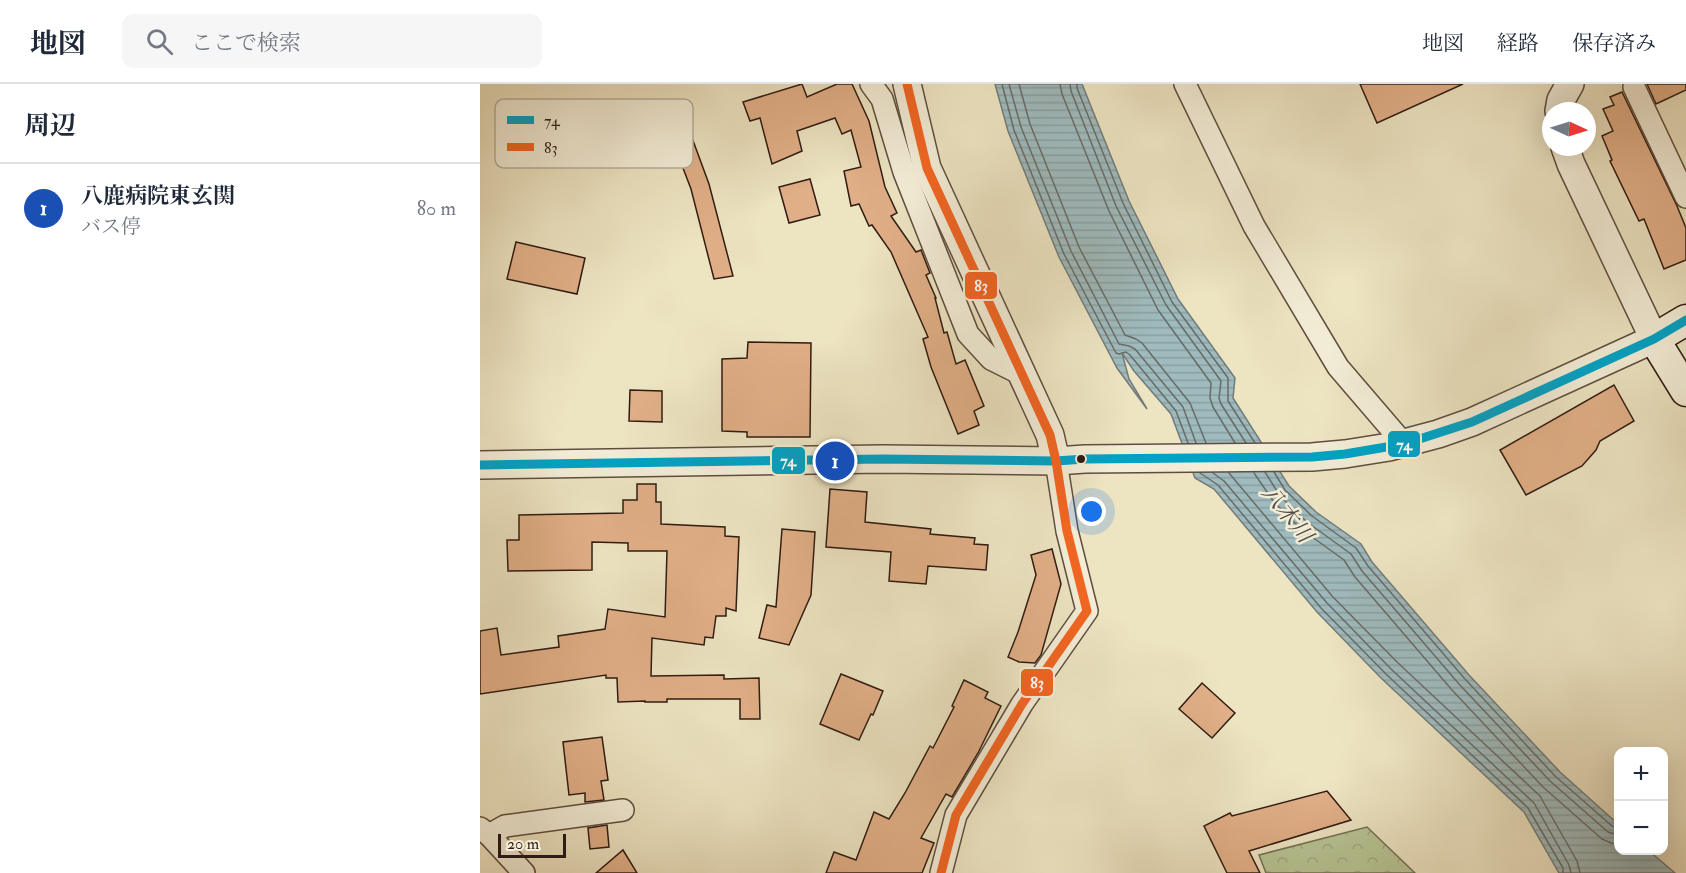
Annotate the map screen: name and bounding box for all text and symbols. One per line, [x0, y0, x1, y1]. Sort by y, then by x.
search box [122, 14, 542, 68]
icon: search [143, 25, 176, 58]
text: 地図 [30, 27, 86, 62]
text: ここで検索 [191, 29, 301, 57]
text: 地図 [1422, 30, 1464, 57]
text: 経路 [1497, 30, 1539, 57]
text: 保存済み [1572, 30, 1656, 57]
legend [495, 99, 693, 168]
north arrow [1542, 102, 1596, 156]
text: 周辺 [24, 110, 76, 142]
text: 74 [544, 111, 561, 131]
text: 83 [544, 138, 558, 158]
text: 八鹿病院東玄関 [81, 182, 235, 210]
text: 1 [40, 196, 47, 221]
text: 80 m [417, 196, 456, 221]
text: バス停 [81, 214, 141, 239]
line badge: 83 [964, 271, 998, 300]
text: 83 [974, 276, 988, 296]
line badge: 74 [1387, 430, 1421, 458]
text: 74 [1396, 435, 1413, 455]
pin: 1 [816, 438, 854, 484]
line badge: 74 [771, 446, 806, 475]
text: 74 [780, 451, 797, 471]
unlabelled marker [1075, 453, 1087, 465]
water label: 八木川 [1255, 480, 1320, 550]
your location [1077, 497, 1106, 526]
line badge: 83 [1020, 668, 1054, 697]
text: 83 [1030, 673, 1044, 693]
map controls [1614, 747, 1668, 855]
button: + [1614, 747, 1668, 801]
button: − [1614, 801, 1668, 855]
scale bar [498, 831, 566, 858]
text: 20 m [507, 834, 539, 854]

